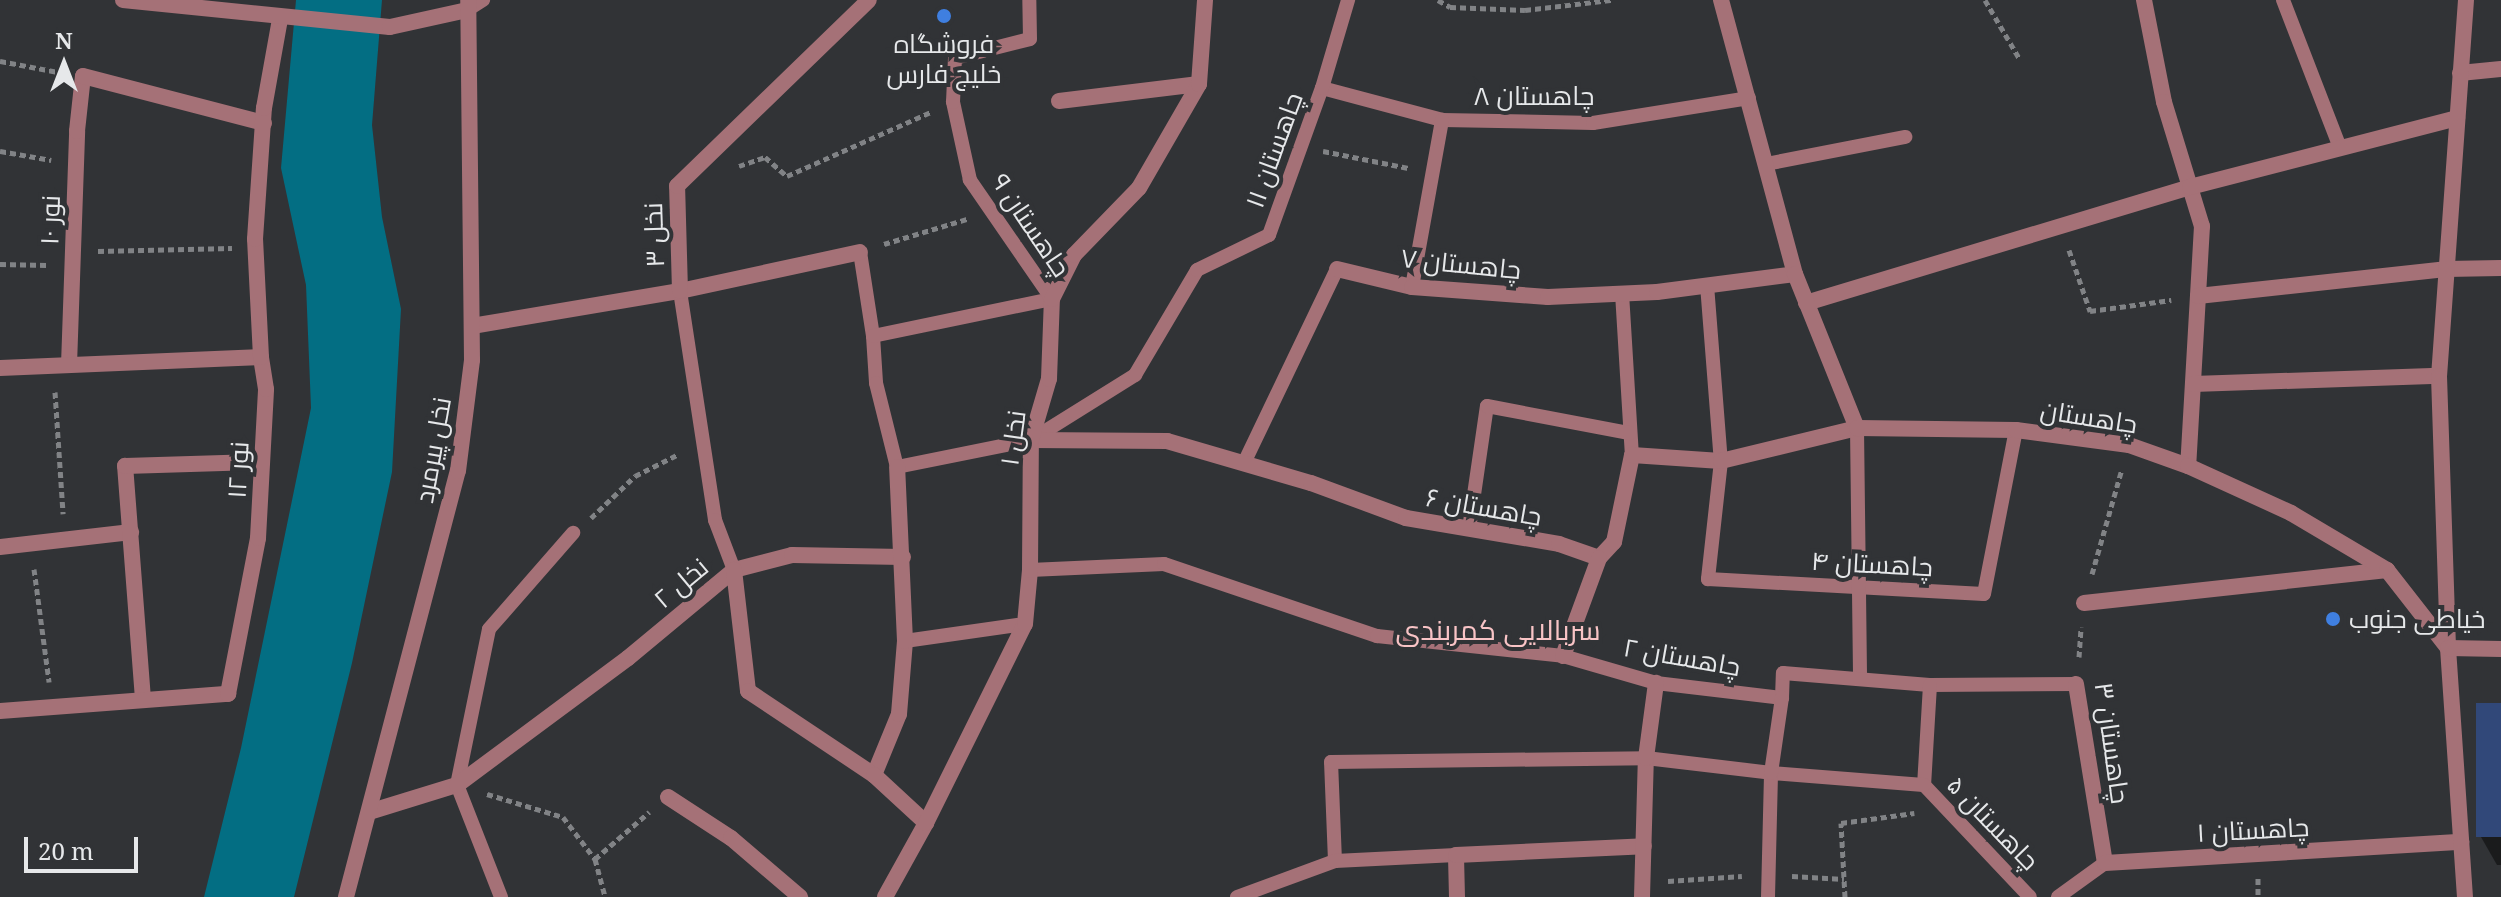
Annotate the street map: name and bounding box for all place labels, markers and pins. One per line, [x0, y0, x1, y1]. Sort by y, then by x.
marker: فروشگاه خلیج فارس [935, 7, 953, 25]
place label: فروشگاه خلیج فارس [887, 28, 1001, 90]
place label: خیاطی جنوب [2349, 603, 2485, 635]
marker: خیاطی جنوب [2324, 610, 2342, 628]

